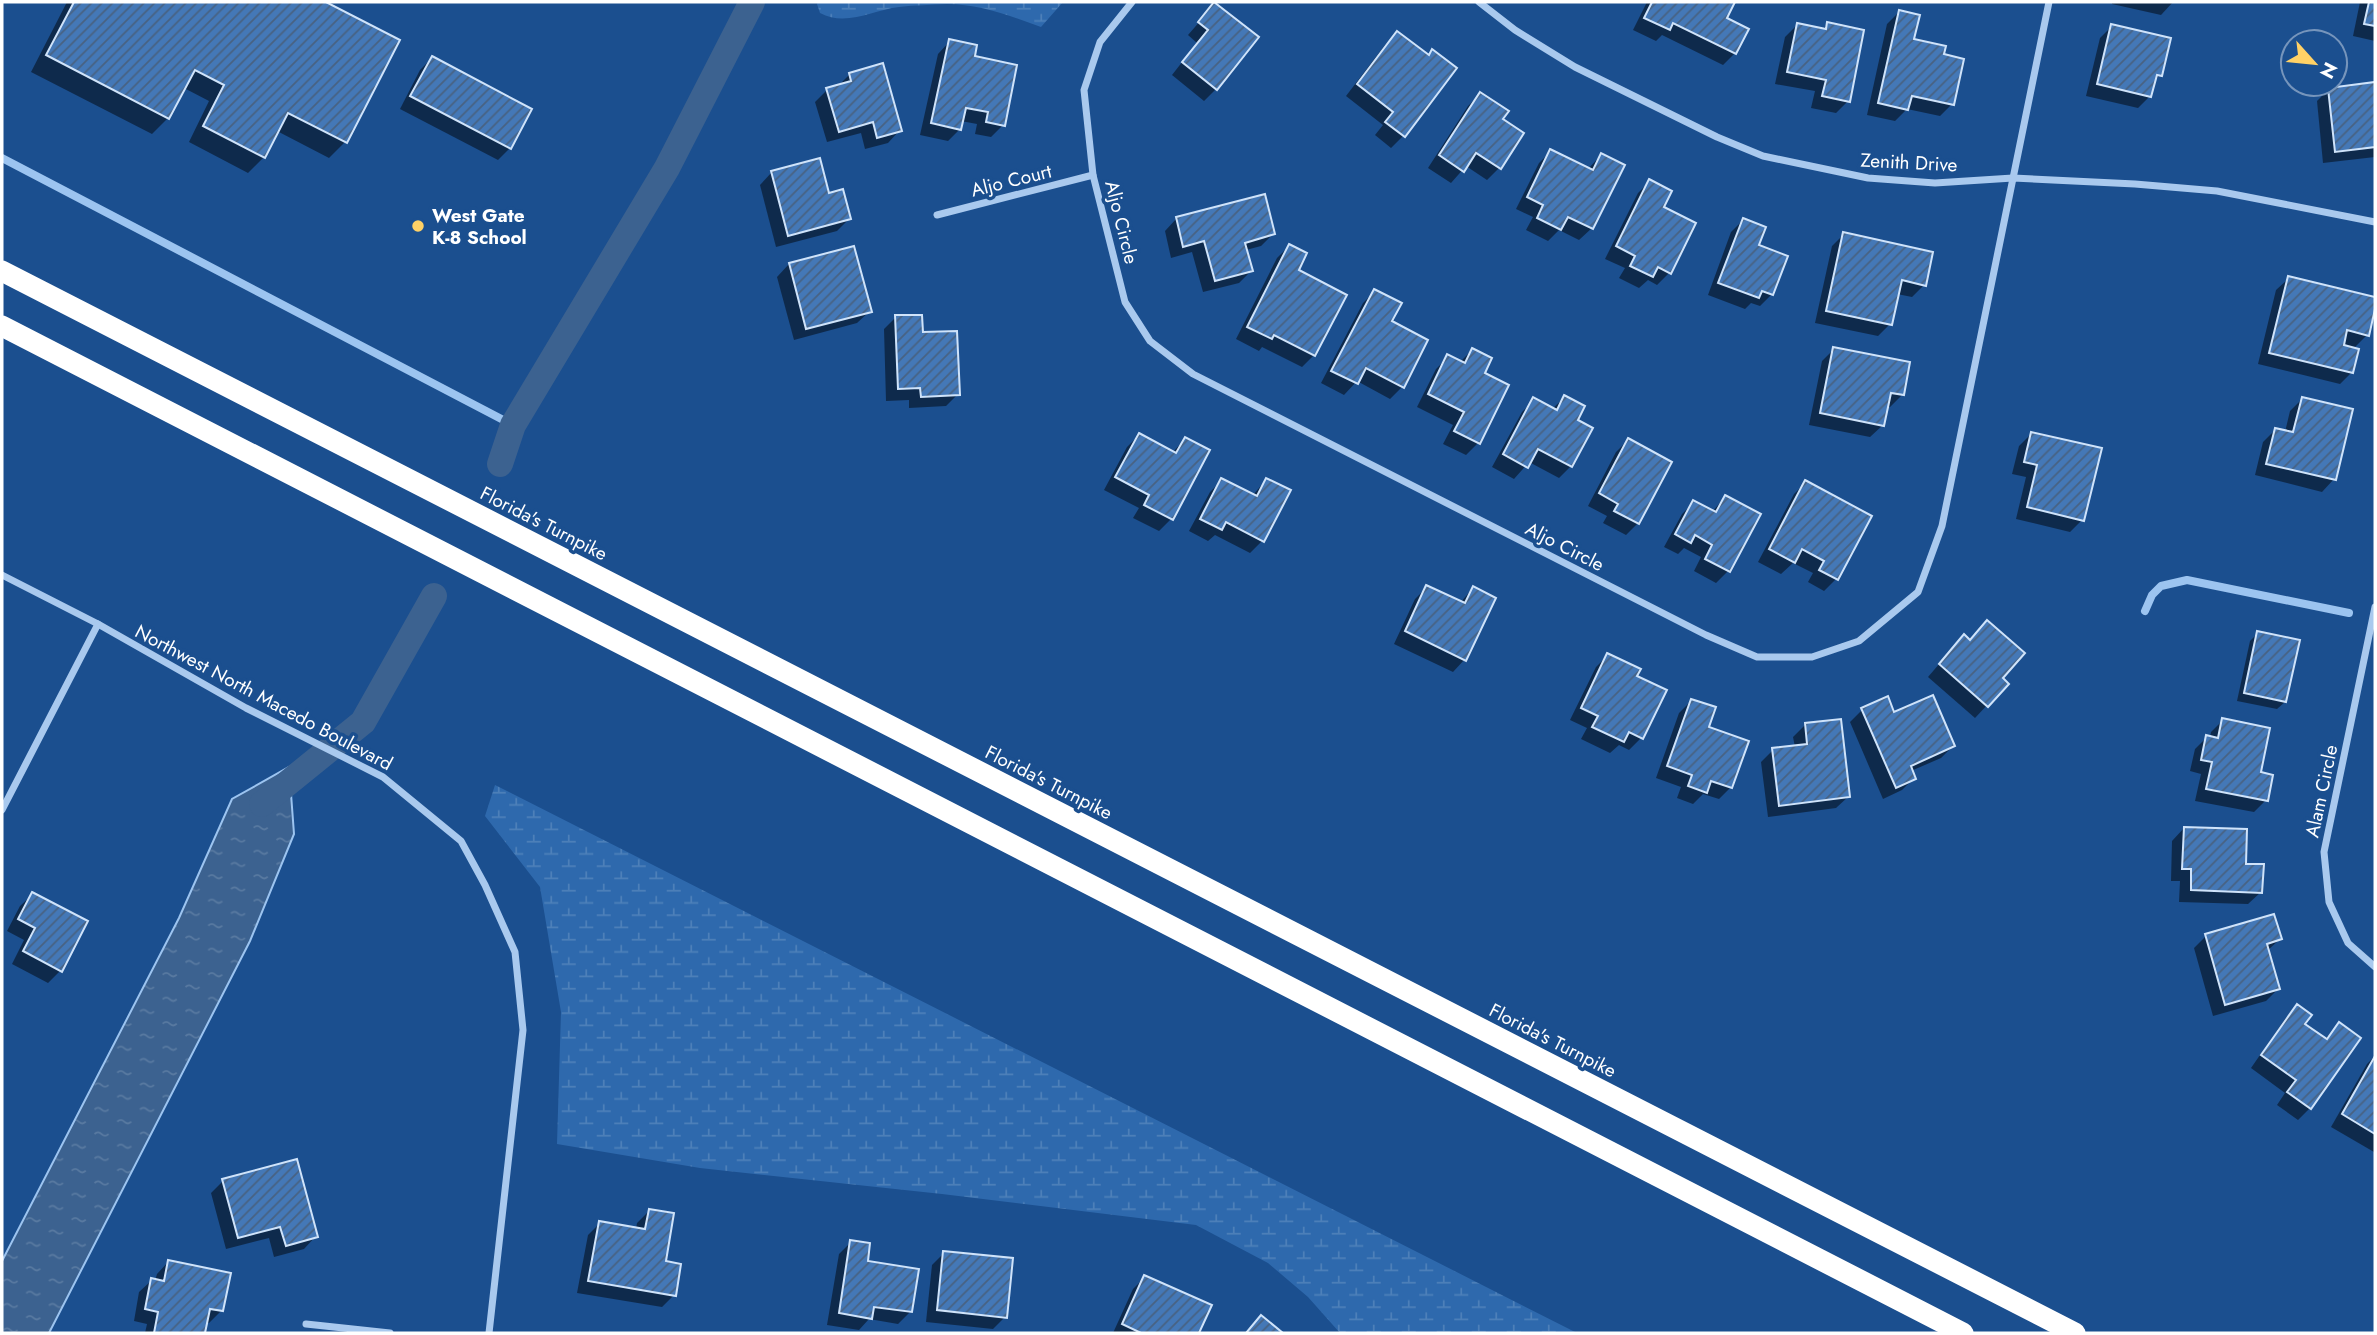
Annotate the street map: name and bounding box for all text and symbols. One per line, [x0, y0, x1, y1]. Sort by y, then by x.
north arrow [2279, 28, 2349, 98]
text: N [2313, 58, 2344, 83]
street label: Zenith Drive [1860, 146, 1958, 179]
street label: Aljo Court [968, 157, 1055, 204]
street label: Aljo Circle [1098, 178, 1145, 267]
place label: West Gate K-8 School [432, 202, 527, 251]
marker: West Gate K-8 School [410, 218, 426, 234]
street label: Florida's Turnpike [476, 480, 612, 567]
street label: Aljo Circle [1521, 515, 1609, 578]
street label: Northwest North Macedo Boulevard [130, 618, 397, 777]
street label: Florida's Turnpike [981, 739, 1117, 826]
street label: Alam Circle [2299, 742, 2345, 840]
street label: Florida's Turnpike [1485, 997, 1621, 1084]

